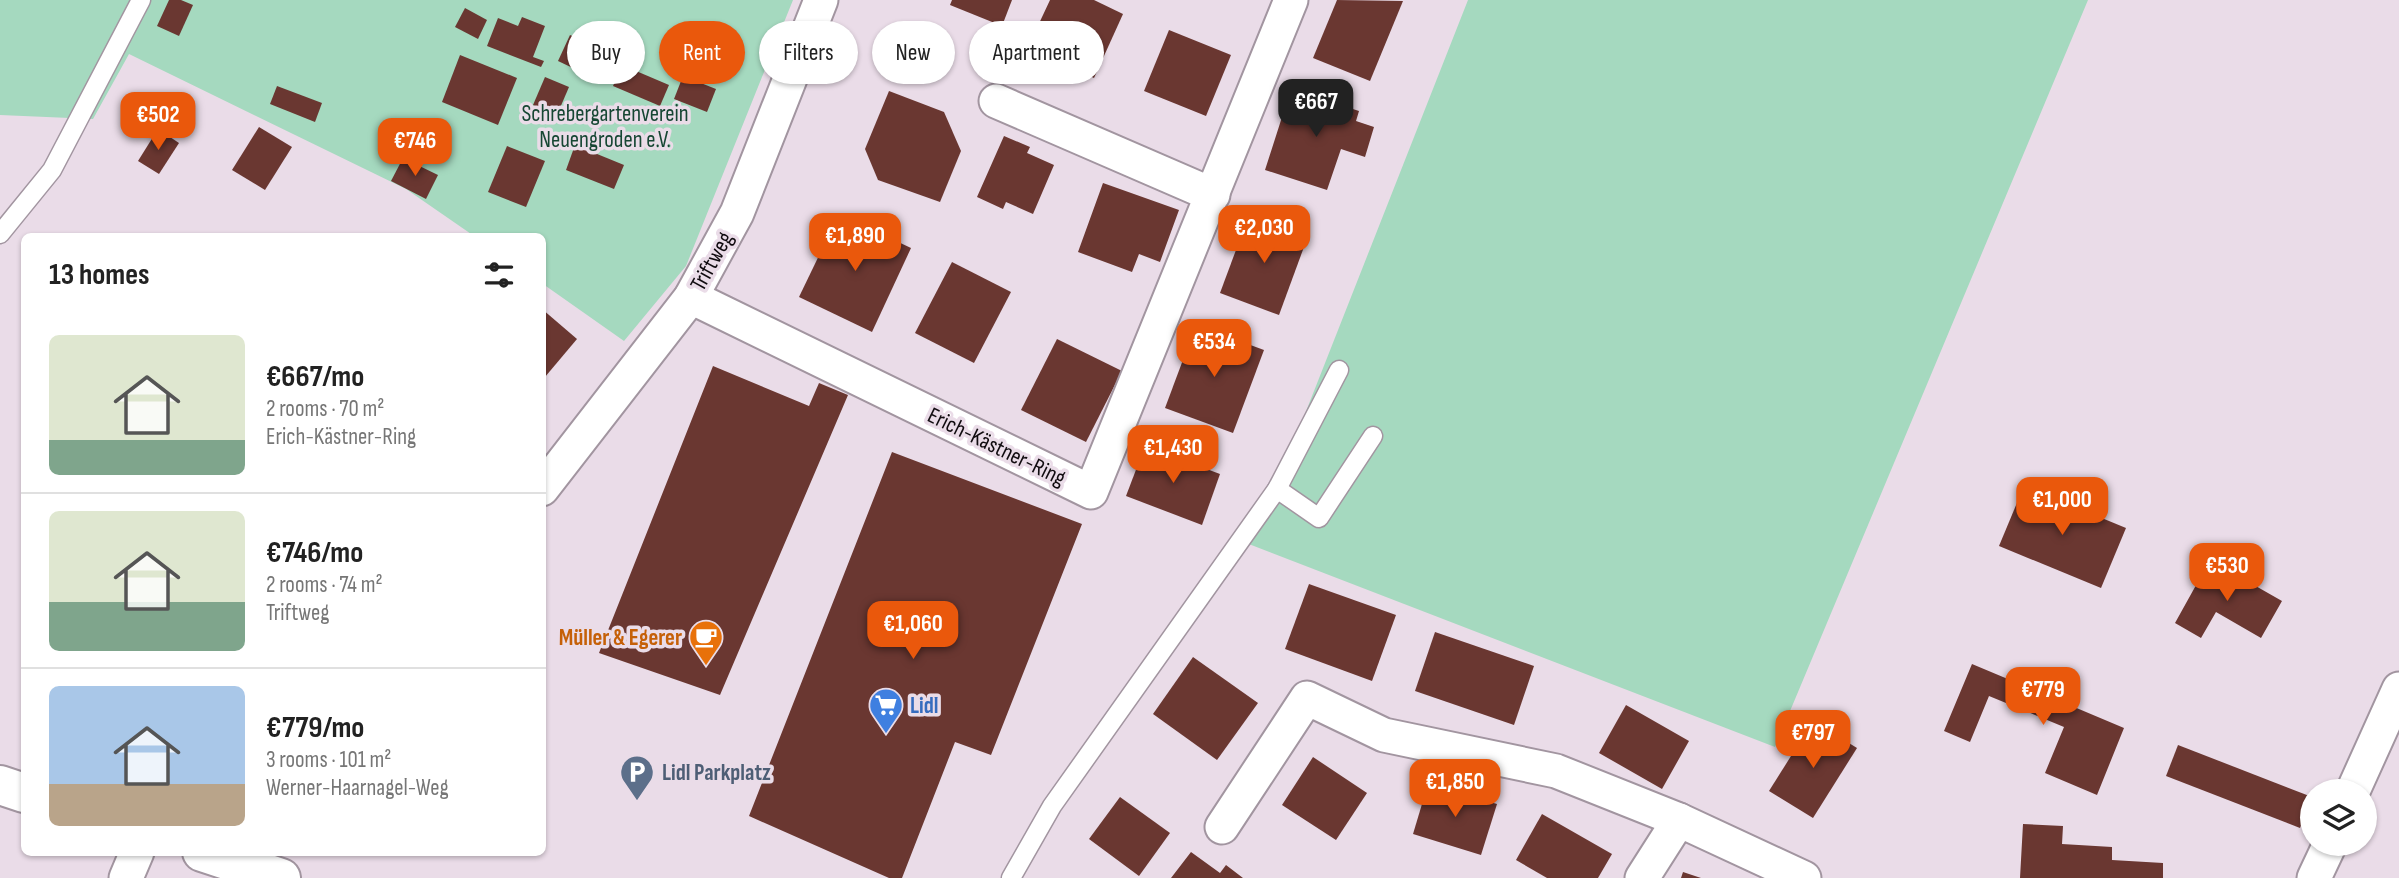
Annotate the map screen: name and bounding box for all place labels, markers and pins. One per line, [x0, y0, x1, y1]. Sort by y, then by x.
pin: €667 [1275, 80, 1357, 139]
pin: €502 [117, 92, 199, 152]
pin: €746 [374, 118, 456, 178]
pin: €2,030 [1207, 205, 1321, 265]
pin: €1,890 [798, 214, 912, 273]
pin: €534 [1173, 320, 1255, 379]
pin: €1,430 [1116, 426, 1230, 485]
pin: €1,000 [2005, 477, 2119, 537]
pin: €530 [2186, 544, 2268, 603]
pin: €1,060 [856, 602, 970, 661]
cafe icon: Müller & Egerer [687, 618, 725, 667]
place label: Müller & Egerer [559, 624, 682, 652]
pin: €779 [2002, 668, 2084, 727]
supermarket icon: Lidl [867, 686, 905, 735]
place label: Lidl [910, 692, 938, 720]
pin: €797 [1772, 710, 1854, 770]
parking icon: Lidl Parkplatz [618, 753, 656, 802]
place label: Lidl Parkplatz [662, 759, 771, 787]
pin: €1,850 [1398, 760, 1512, 819]

